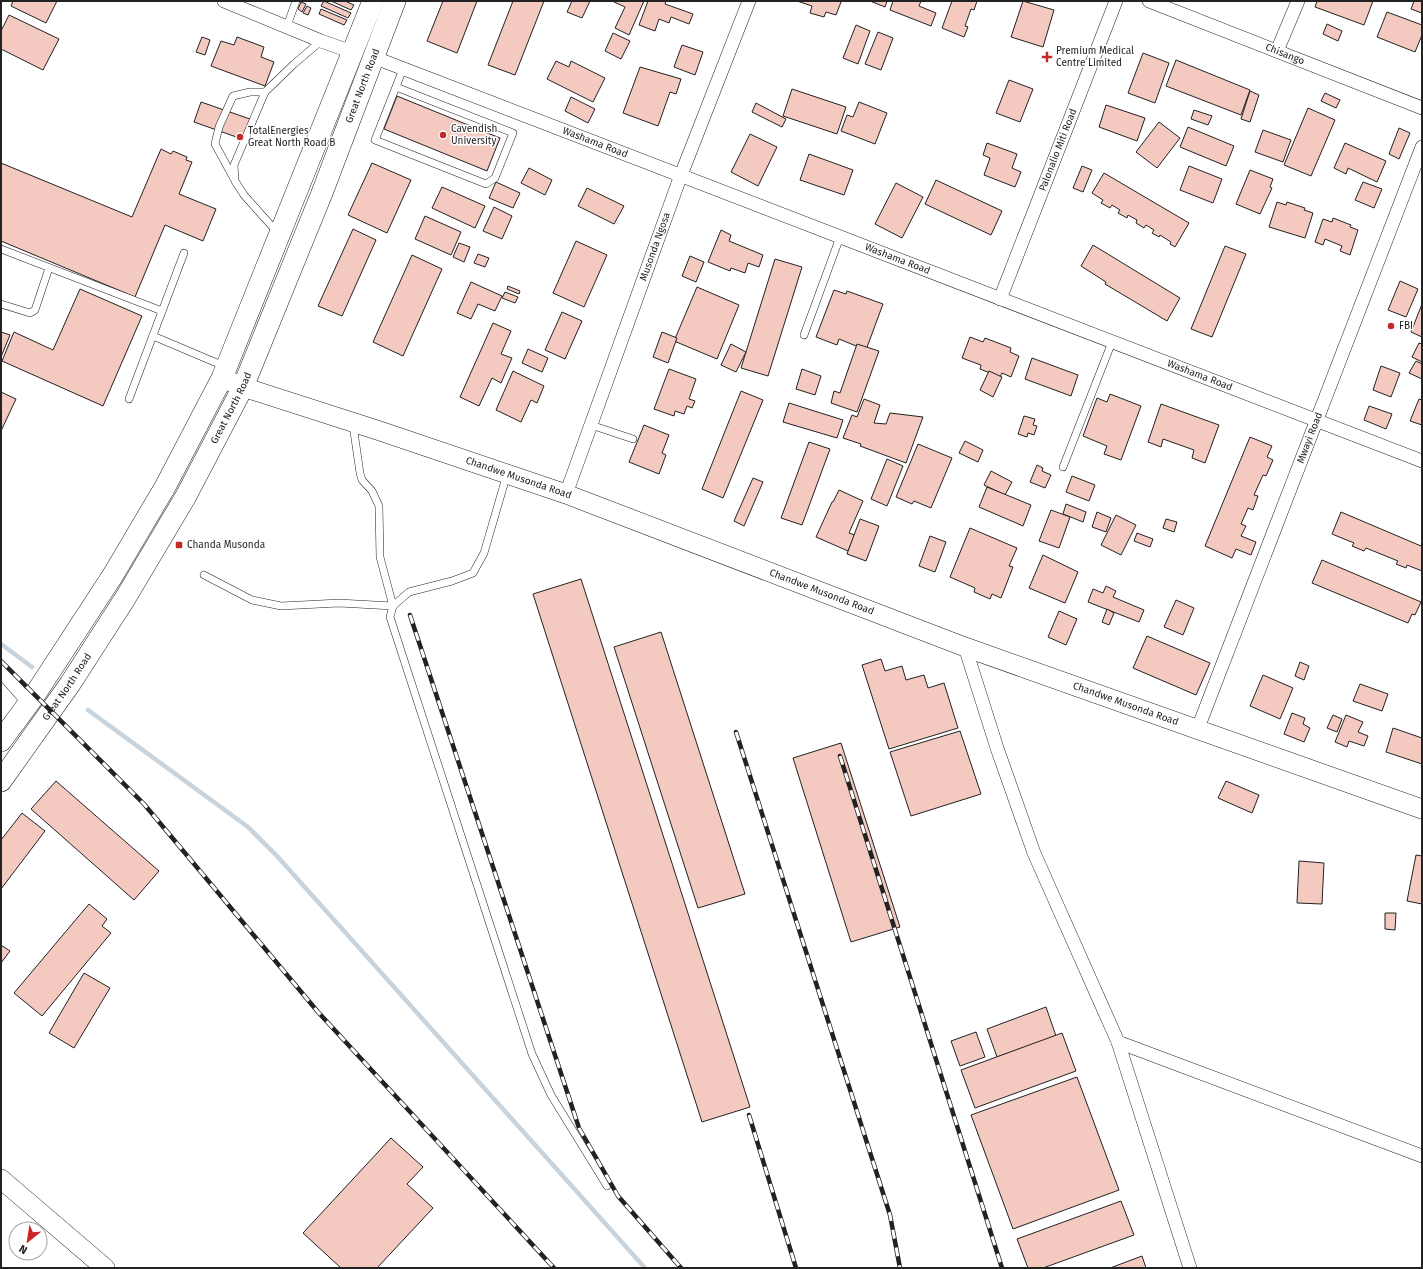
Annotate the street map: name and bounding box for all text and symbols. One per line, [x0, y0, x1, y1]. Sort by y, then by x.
street label: Chisango [1264, 41, 1306, 67]
place label: Premium Medical Centre Limited [1056, 45, 1134, 69]
street label: Great North Road [343, 47, 382, 125]
marker: Premium Medical Centre Limited [1041, 51, 1053, 63]
street label: Palonalio Miti Road [1037, 107, 1080, 193]
place label: Cavendish University [451, 123, 497, 147]
place label: TotalEnergies Great North Road B [248, 125, 335, 149]
street label: Washama Road [561, 125, 630, 161]
marker: Cavendish University [438, 130, 448, 140]
marker: TotalEnergies Great North Road B [235, 132, 245, 142]
street label: Musonda Ngosa [637, 211, 673, 282]
street label: Washama Road [863, 241, 932, 277]
place label: FBI [1399, 320, 1413, 332]
marker: FBI [1386, 321, 1396, 331]
street label: Washama Road [1165, 357, 1234, 393]
street label: Great North Road [208, 370, 254, 446]
street label: Mwayi Road [1295, 411, 1325, 465]
street label: Chandwe Musonda Road [464, 454, 573, 502]
place label: Chanda Musonda [187, 539, 265, 551]
marker: Chanda Musonda [174, 540, 184, 550]
street label: Chandwe Musonda Road [768, 567, 876, 618]
street label: Great North Road [40, 651, 94, 723]
street label: Chandwe Musonda Road [1071, 680, 1180, 728]
north arrow [8, 1221, 48, 1261]
text: N [17, 1242, 30, 1257]

